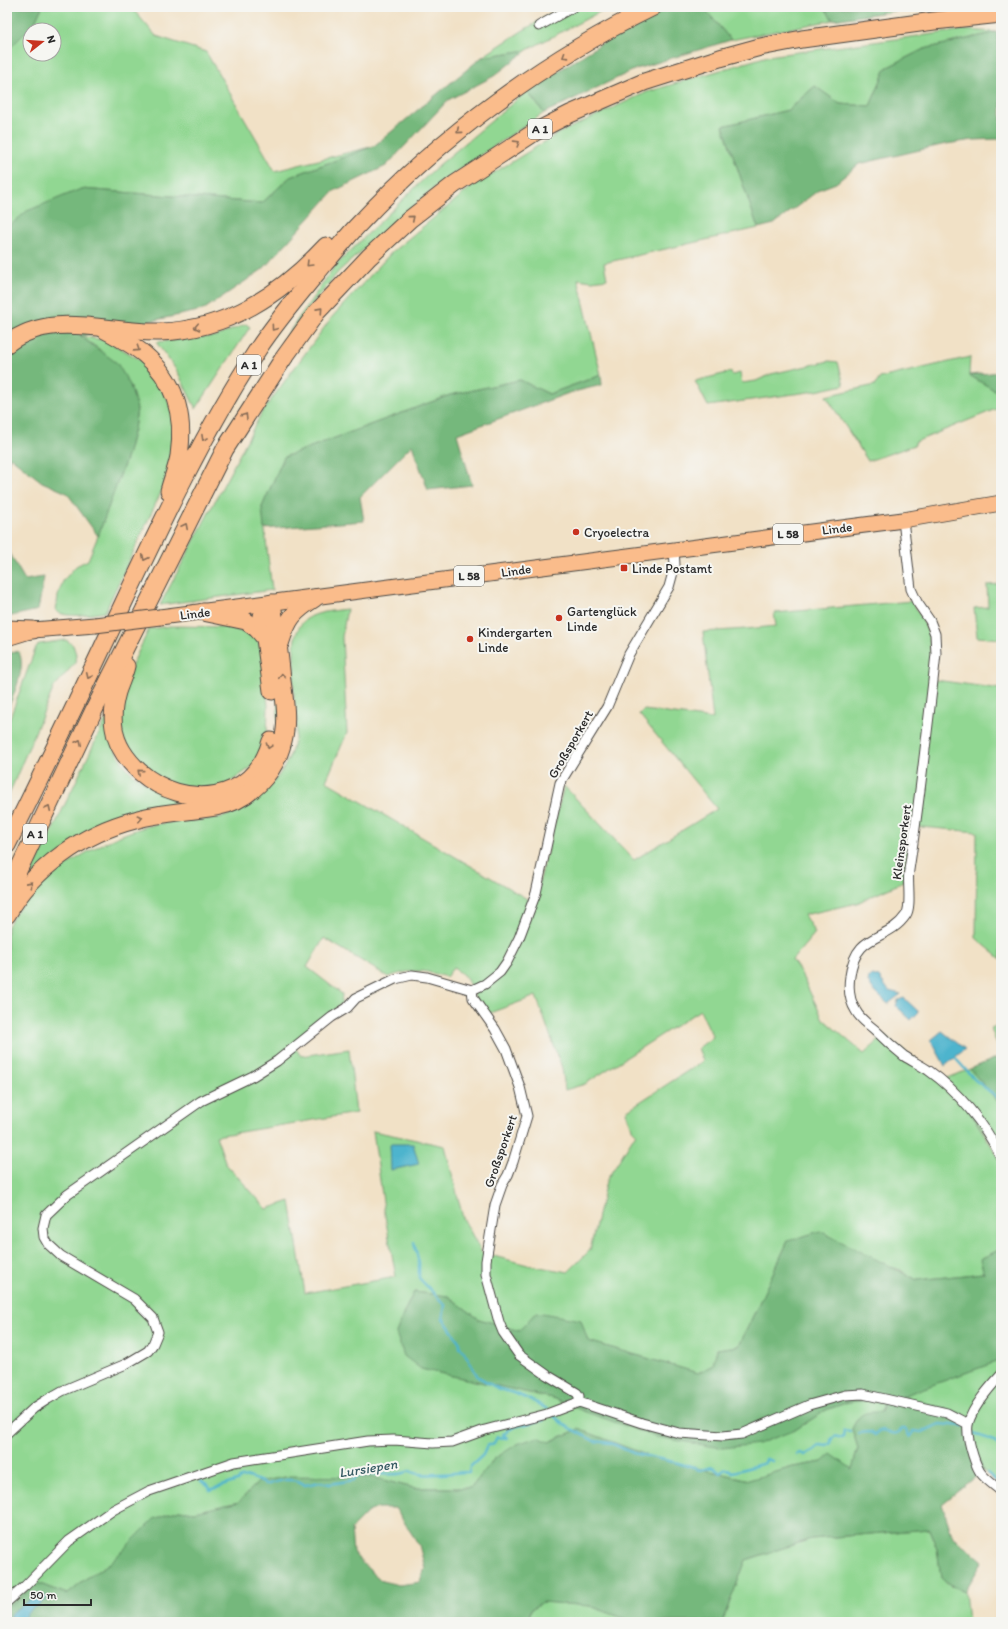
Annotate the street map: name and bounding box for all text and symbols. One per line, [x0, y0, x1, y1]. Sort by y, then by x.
north arrow [22, 22, 62, 62]
text: N [44, 34, 58, 45]
one-way arrow [562, 52, 569, 59]
road number: A 1 [528, 119, 552, 139]
one-way arrow [457, 127, 464, 134]
one-way arrow [513, 140, 520, 147]
one-way arrow [407, 216, 414, 223]
one-way arrow [306, 259, 314, 267]
one-way arrow [315, 307, 322, 314]
one-way arrow [194, 322, 200, 330]
one-way arrow [271, 324, 278, 331]
one-way arrow [133, 344, 140, 352]
road number: A 1 [237, 355, 261, 375]
one-way arrow [241, 413, 248, 420]
one-way arrow [202, 434, 209, 442]
street label: Linde [821, 519, 853, 538]
one-way arrow [180, 523, 188, 530]
road number: L 58 [773, 524, 803, 544]
place label: Cryoelectra [584, 525, 649, 540]
marker: Cryoelectra [571, 527, 581, 537]
one-way arrow [142, 554, 150, 562]
street label: Linde [500, 561, 532, 580]
place label: Linde Postamt [632, 561, 712, 576]
marker: Linde Postamt [619, 563, 629, 573]
road number: L 58 [454, 566, 484, 586]
street label: Linde [179, 604, 211, 623]
place label: Gartenglück Linde [567, 604, 637, 634]
marker: Gartenglück Linde [554, 613, 564, 623]
place label: Kindergarten Linde [478, 625, 553, 655]
marker: Kindergarten Linde [465, 634, 475, 644]
one-way arrow [86, 672, 94, 679]
one-way arrow [278, 673, 287, 679]
street label: Großsporkert [545, 707, 596, 781]
one-way arrow [74, 739, 82, 746]
one-way arrow [265, 743, 274, 750]
one-way arrow [138, 770, 145, 777]
street label: Kleinsporkert [889, 803, 914, 881]
one-way arrow [43, 805, 51, 812]
one-way arrow [137, 815, 143, 823]
road number: A 1 [23, 824, 47, 844]
one-way arrow [26, 881, 33, 889]
street label: Großsporkert [481, 1113, 520, 1190]
water label: Lursiepen [338, 1455, 399, 1481]
scale bar [24, 1581, 91, 1607]
text: 50 m [30, 1588, 56, 1602]

